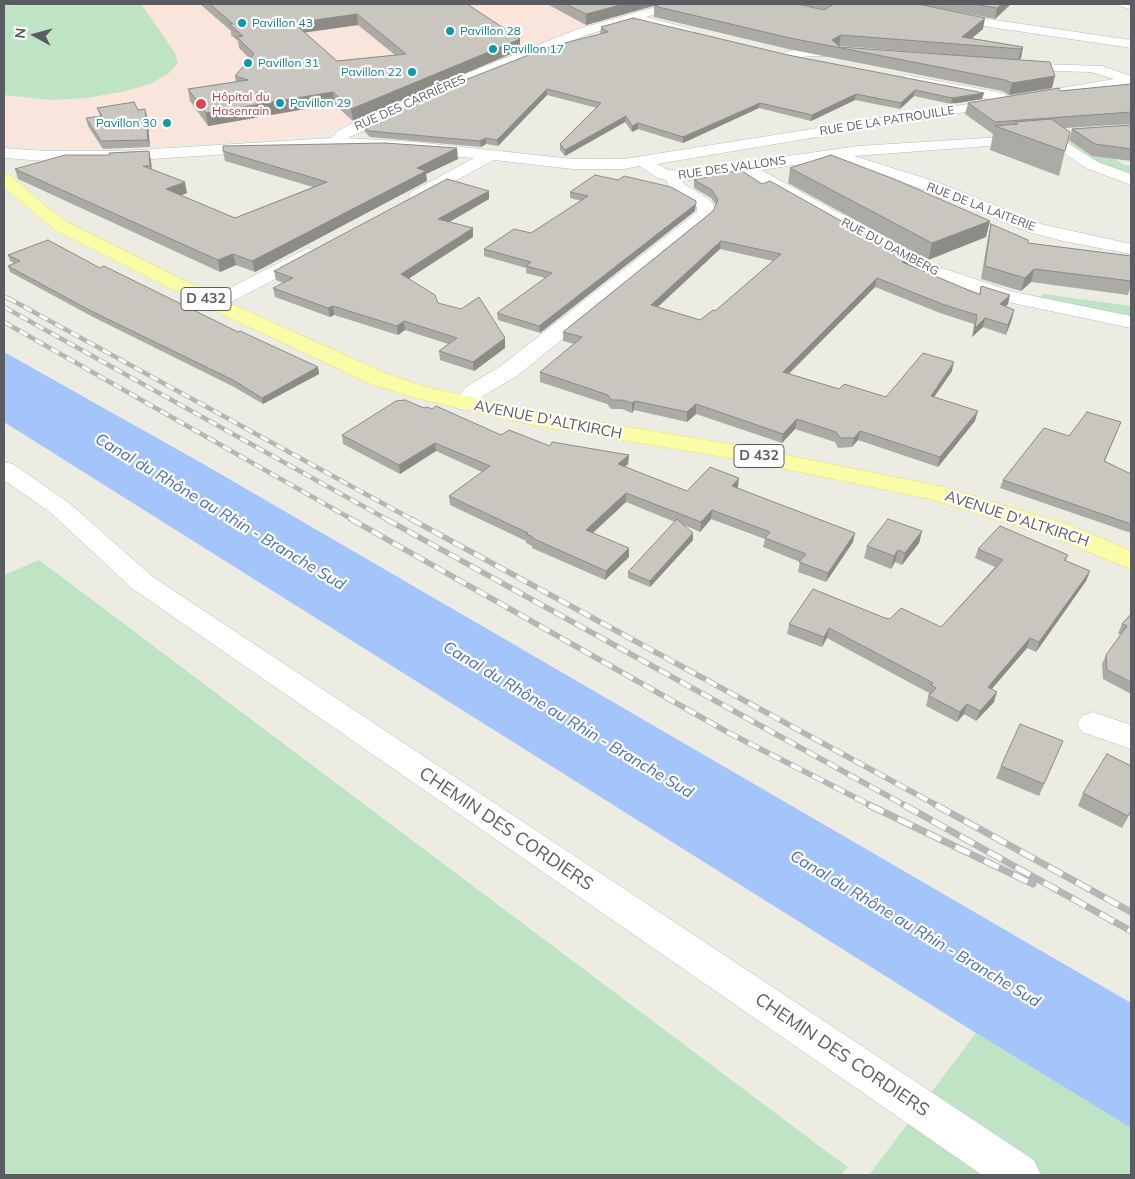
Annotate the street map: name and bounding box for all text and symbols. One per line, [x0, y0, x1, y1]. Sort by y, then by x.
north arrow [10, 10, 60, 60]
place label: Pavillon 43 [252, 16, 313, 30]
marker: Pavillon 43 [236, 17, 248, 29]
place label: Pavillon 28 [460, 24, 521, 38]
marker: Pavillon 28 [444, 25, 456, 37]
text: N [11, 27, 30, 40]
place label: Pavillon 17 [503, 42, 564, 56]
marker: Pavillon 17 [487, 43, 499, 55]
place label: Pavillon 31 [258, 56, 319, 70]
marker: Pavillon 31 [242, 57, 254, 69]
place label: Pavillon 22 [341, 65, 402, 79]
marker: Pavillon 22 [406, 66, 418, 78]
street label: RUE DES CARRIÈRES [352, 72, 468, 134]
place label: Hôpital du Hasenrain [212, 90, 270, 118]
place label: Pavillon 29 [290, 96, 351, 110]
marker: Hôpital du Hasenrain [194, 97, 208, 111]
marker: Pavillon 29 [274, 97, 286, 109]
street label: RUE DE LA PATROUILLE [819, 103, 955, 139]
place label: Pavillon 30 [96, 116, 157, 130]
marker: Pavillon 30 [161, 117, 173, 129]
street label: RUE DES VALLONS [677, 153, 787, 183]
street label: RUE DE LA LAITERIE [924, 180, 1038, 234]
street label: RUE DU DAMBERG [839, 215, 941, 279]
road number: D 432 [181, 288, 231, 310]
street label: AVENUE D'ALTKIRCH [472, 397, 624, 443]
water label: Canal du Rhône au Rhin - Branche Sud [91, 429, 349, 595]
road number: D 432 [734, 444, 784, 468]
street label: AVENUE D'ALTKIRCH [943, 487, 1091, 551]
water label: Canal du Rhône au Rhin - Branche Sud [439, 637, 697, 803]
street label: CHEMIN DES CORDIERS [415, 763, 597, 895]
water label: Canal du Rhône au Rhin - Branche Sud [786, 846, 1044, 1012]
street label: CHEMIN DES CORDIERS [751, 989, 933, 1121]

